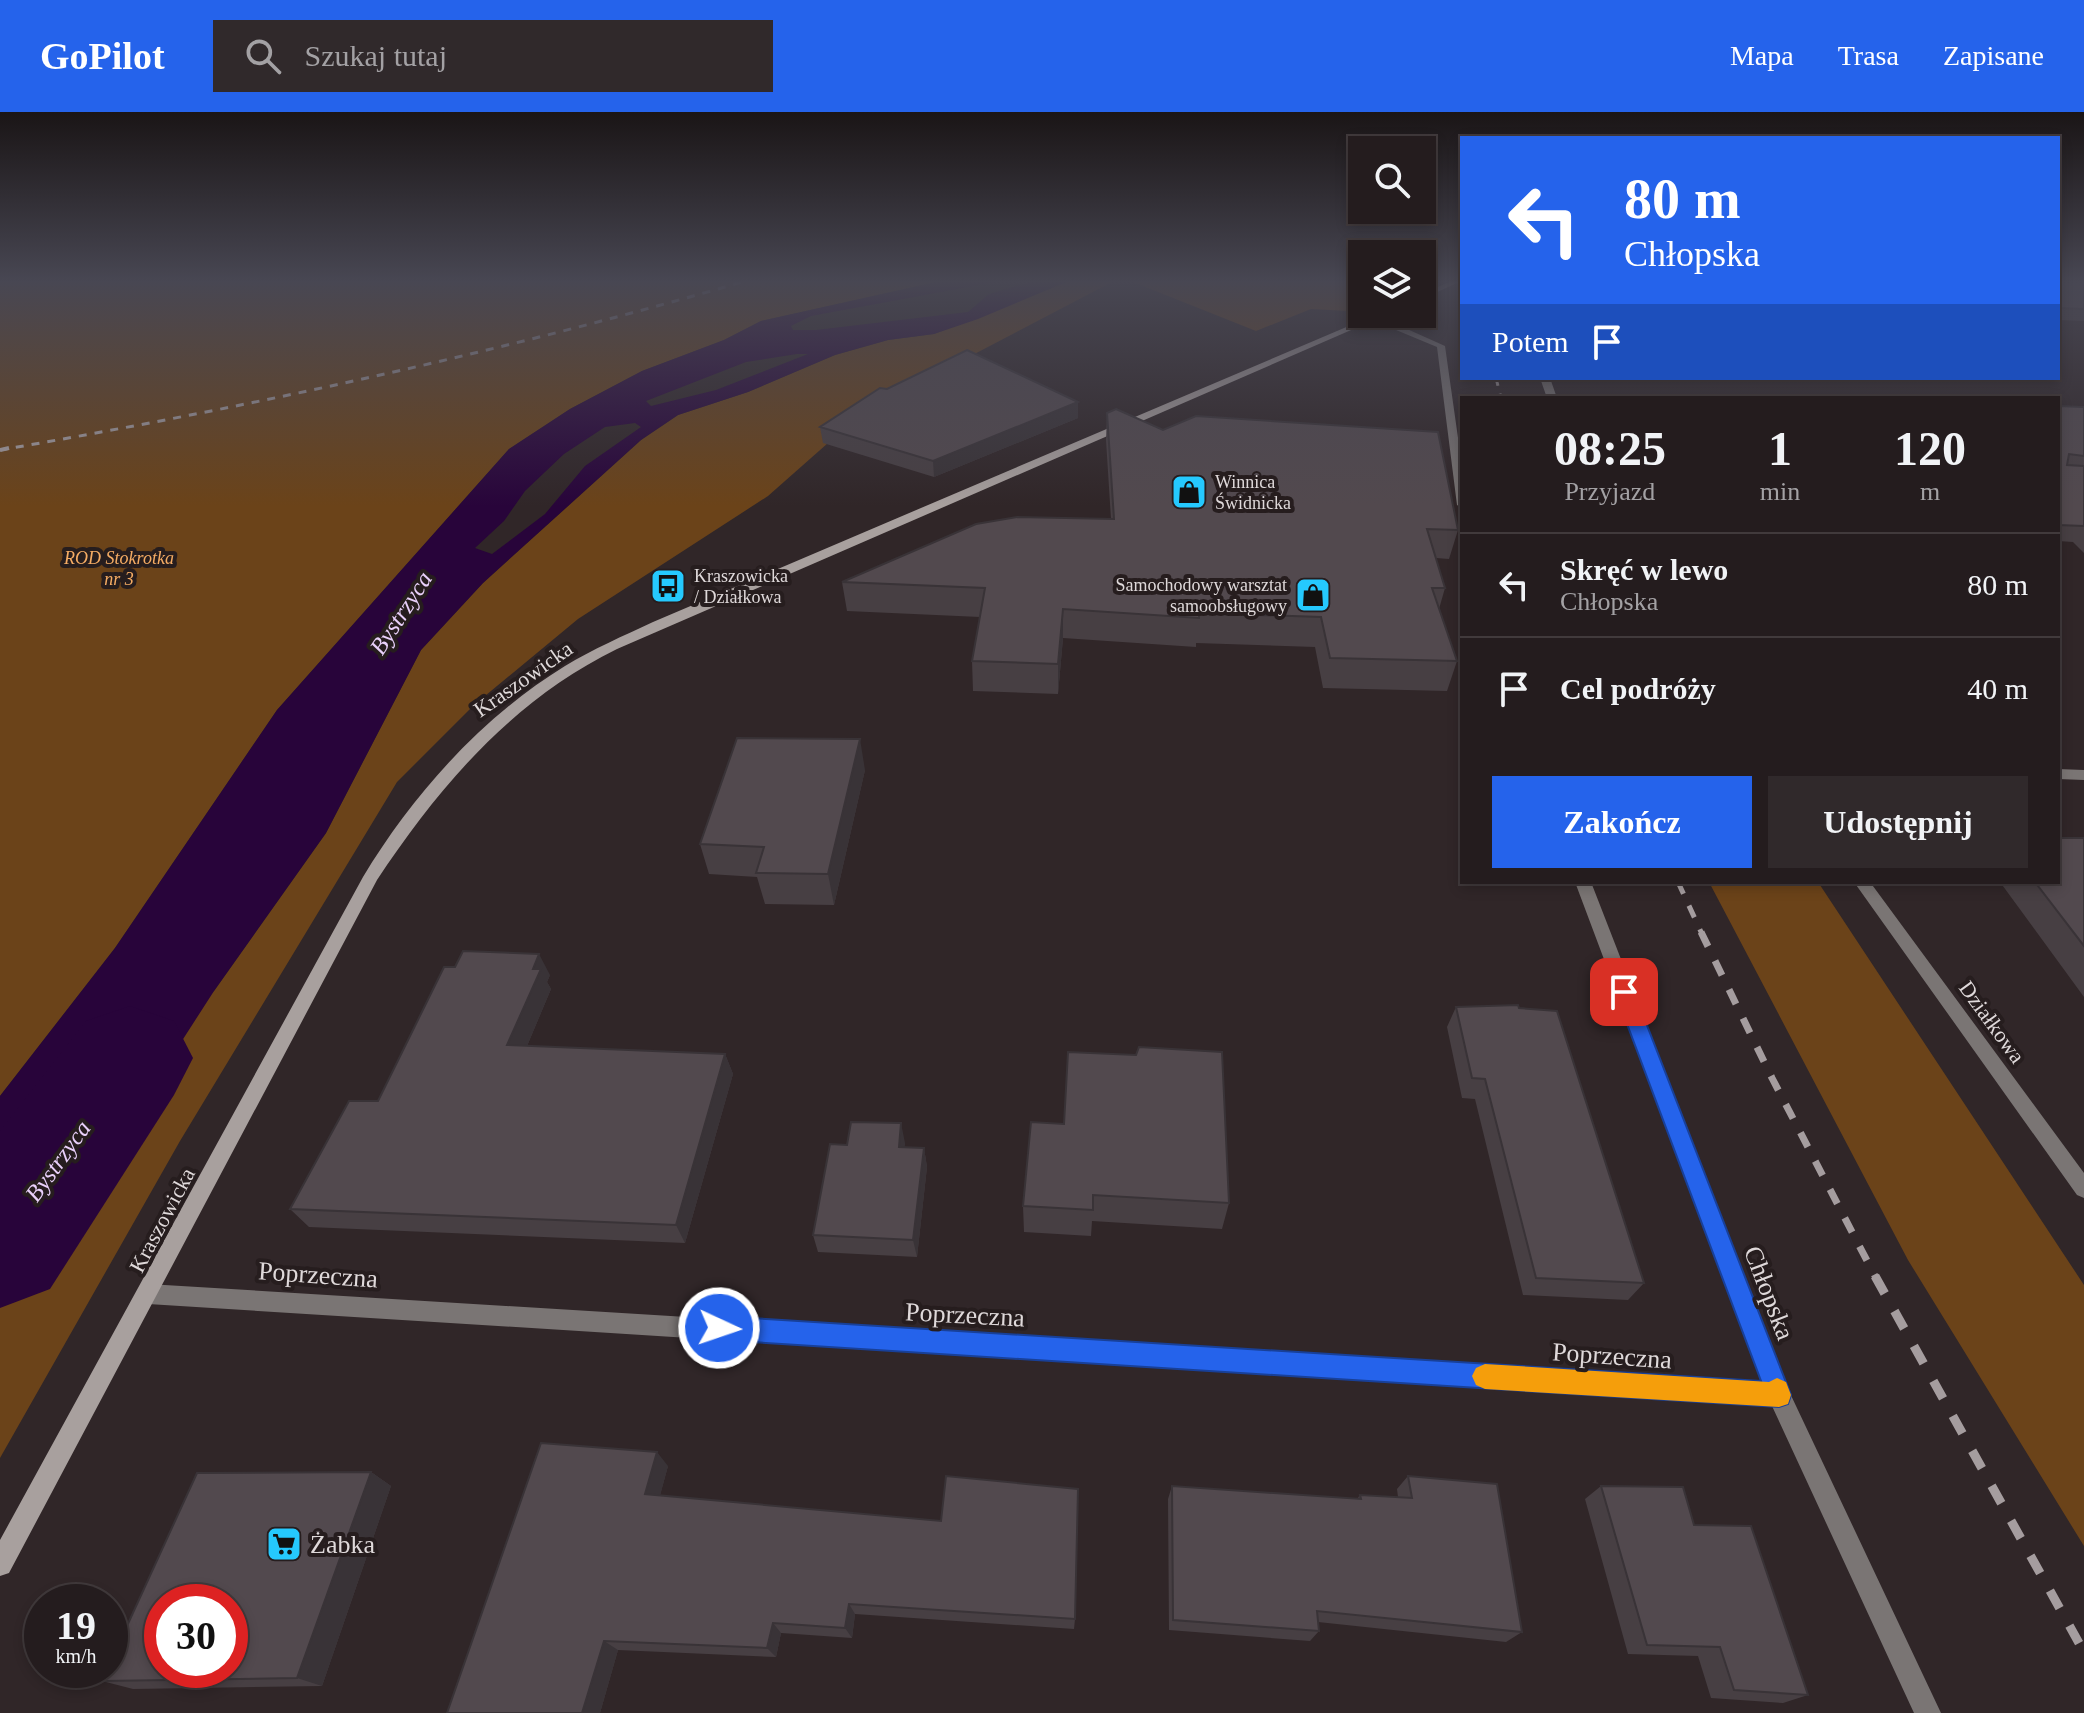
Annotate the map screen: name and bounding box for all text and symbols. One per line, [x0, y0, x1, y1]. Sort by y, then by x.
search box [213, 20, 773, 92]
icon: search [241, 34, 285, 78]
text: GoPilot [40, 35, 165, 77]
text: Szukaj tutaj [305, 39, 447, 72]
text: Mapa [1730, 40, 1794, 71]
text: Trasa [1838, 40, 1899, 71]
text: Zapisane [1943, 40, 2044, 71]
map controls [1348, 136, 1436, 328]
button: search [1348, 136, 1436, 224]
icon: left [1492, 168, 1596, 272]
text: 80 m [1624, 168, 1741, 230]
text: Chłopska [1624, 234, 1760, 274]
button: layers [1348, 240, 1436, 328]
icon: arrive [1585, 320, 1629, 364]
text: Potem [1492, 325, 1569, 358]
text: 08:25 [1554, 422, 1666, 475]
text: 1 [1768, 422, 1792, 475]
text: 120 [1894, 422, 1966, 475]
place label: Winnica Świdnicka [1215, 472, 1291, 513]
shop icon: Winnica Świdnicka [1170, 473, 1208, 511]
text: Przyjazd [1564, 477, 1655, 506]
text: min [1760, 477, 1800, 506]
text: m [1920, 477, 1940, 506]
park label: ROD Stokrotka nr 3 [63, 548, 174, 589]
text: Skręć w lewo [1560, 553, 1728, 586]
icon: left [1492, 563, 1536, 607]
place label: Kraszowicka / Działkowa [694, 566, 788, 607]
water label: Bystrzyca [365, 567, 437, 659]
bus stop icon: Kraszowicka / Działkowa [649, 567, 687, 605]
text: 80 m [1967, 568, 2028, 601]
place label: Samochodowy warsztat samoobsługowy [1116, 575, 1287, 616]
shop icon: Samochodowy warsztat samoobsługowy [1294, 576, 1332, 614]
text: Chłopska [1560, 587, 1658, 616]
street label: Kraszowicka [469, 636, 577, 722]
icon: arrive [1492, 667, 1536, 711]
text: Cel podróży [1560, 672, 1716, 705]
text: 40 m [1967, 672, 2028, 705]
button: Zakończ [1492, 776, 1752, 868]
button: Udostępnij [1768, 776, 2028, 868]
pin [1590, 958, 1658, 1026]
icon: arrive [1602, 970, 1646, 1014]
street label: Działkowa [1954, 976, 2030, 1068]
water label: Bystrzyca [20, 1116, 96, 1206]
street label: Kraszowicka [124, 1163, 200, 1277]
street label: Chłopska [1738, 1242, 1800, 1344]
street label: Poprzeczna [257, 1256, 379, 1294]
position arrow [677, 1286, 761, 1370]
street label: Poprzeczna [904, 1297, 1026, 1333]
street label: Poprzeczna [1551, 1337, 1673, 1375]
supermarket icon: Żabka [265, 1525, 303, 1563]
place label: Żabka [310, 1530, 375, 1559]
speed limit sign: 30 [144, 1584, 248, 1688]
text: 19 [56, 1603, 96, 1648]
text: km/h [55, 1645, 97, 1667]

